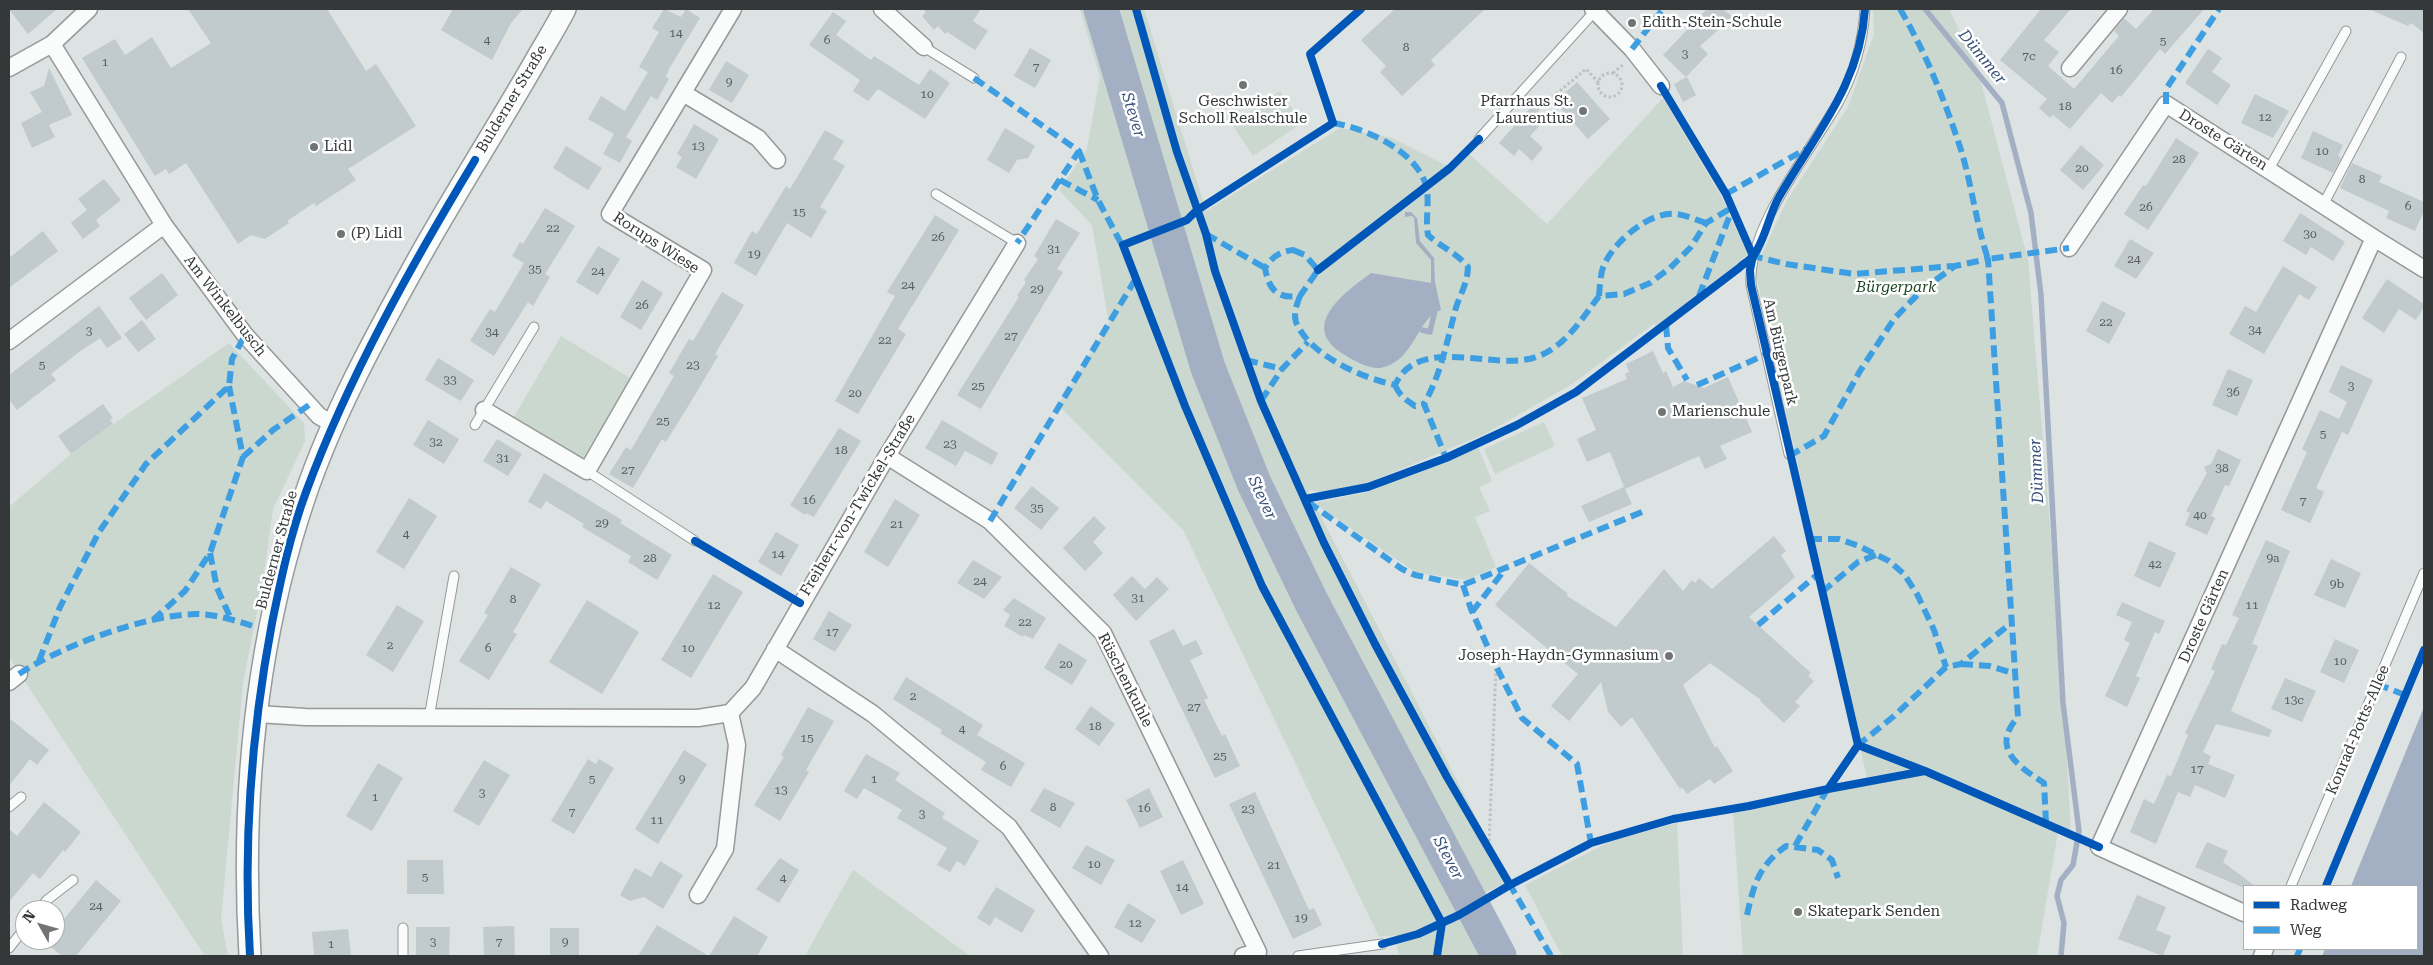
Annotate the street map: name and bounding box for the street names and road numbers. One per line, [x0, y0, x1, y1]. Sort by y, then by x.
street label: Bulderner Straße [473, 42, 551, 156]
street label: Droste Gärten [2175, 106, 2271, 174]
street label: Rorups Wiese [610, 208, 702, 278]
street label: Am Winkelbusch [180, 252, 270, 360]
street label: Am Bürgerpark [1759, 297, 1801, 407]
street label: Freiherr-von-Twickel-Straße [797, 411, 919, 599]
street label: Bulderner Straße [252, 489, 302, 611]
street label: Droste Gärten [2175, 566, 2233, 666]
street label: Rüschenkuhle [1094, 630, 1156, 730]
street label: Konrad-Potts-Allee [2323, 662, 2393, 798]

